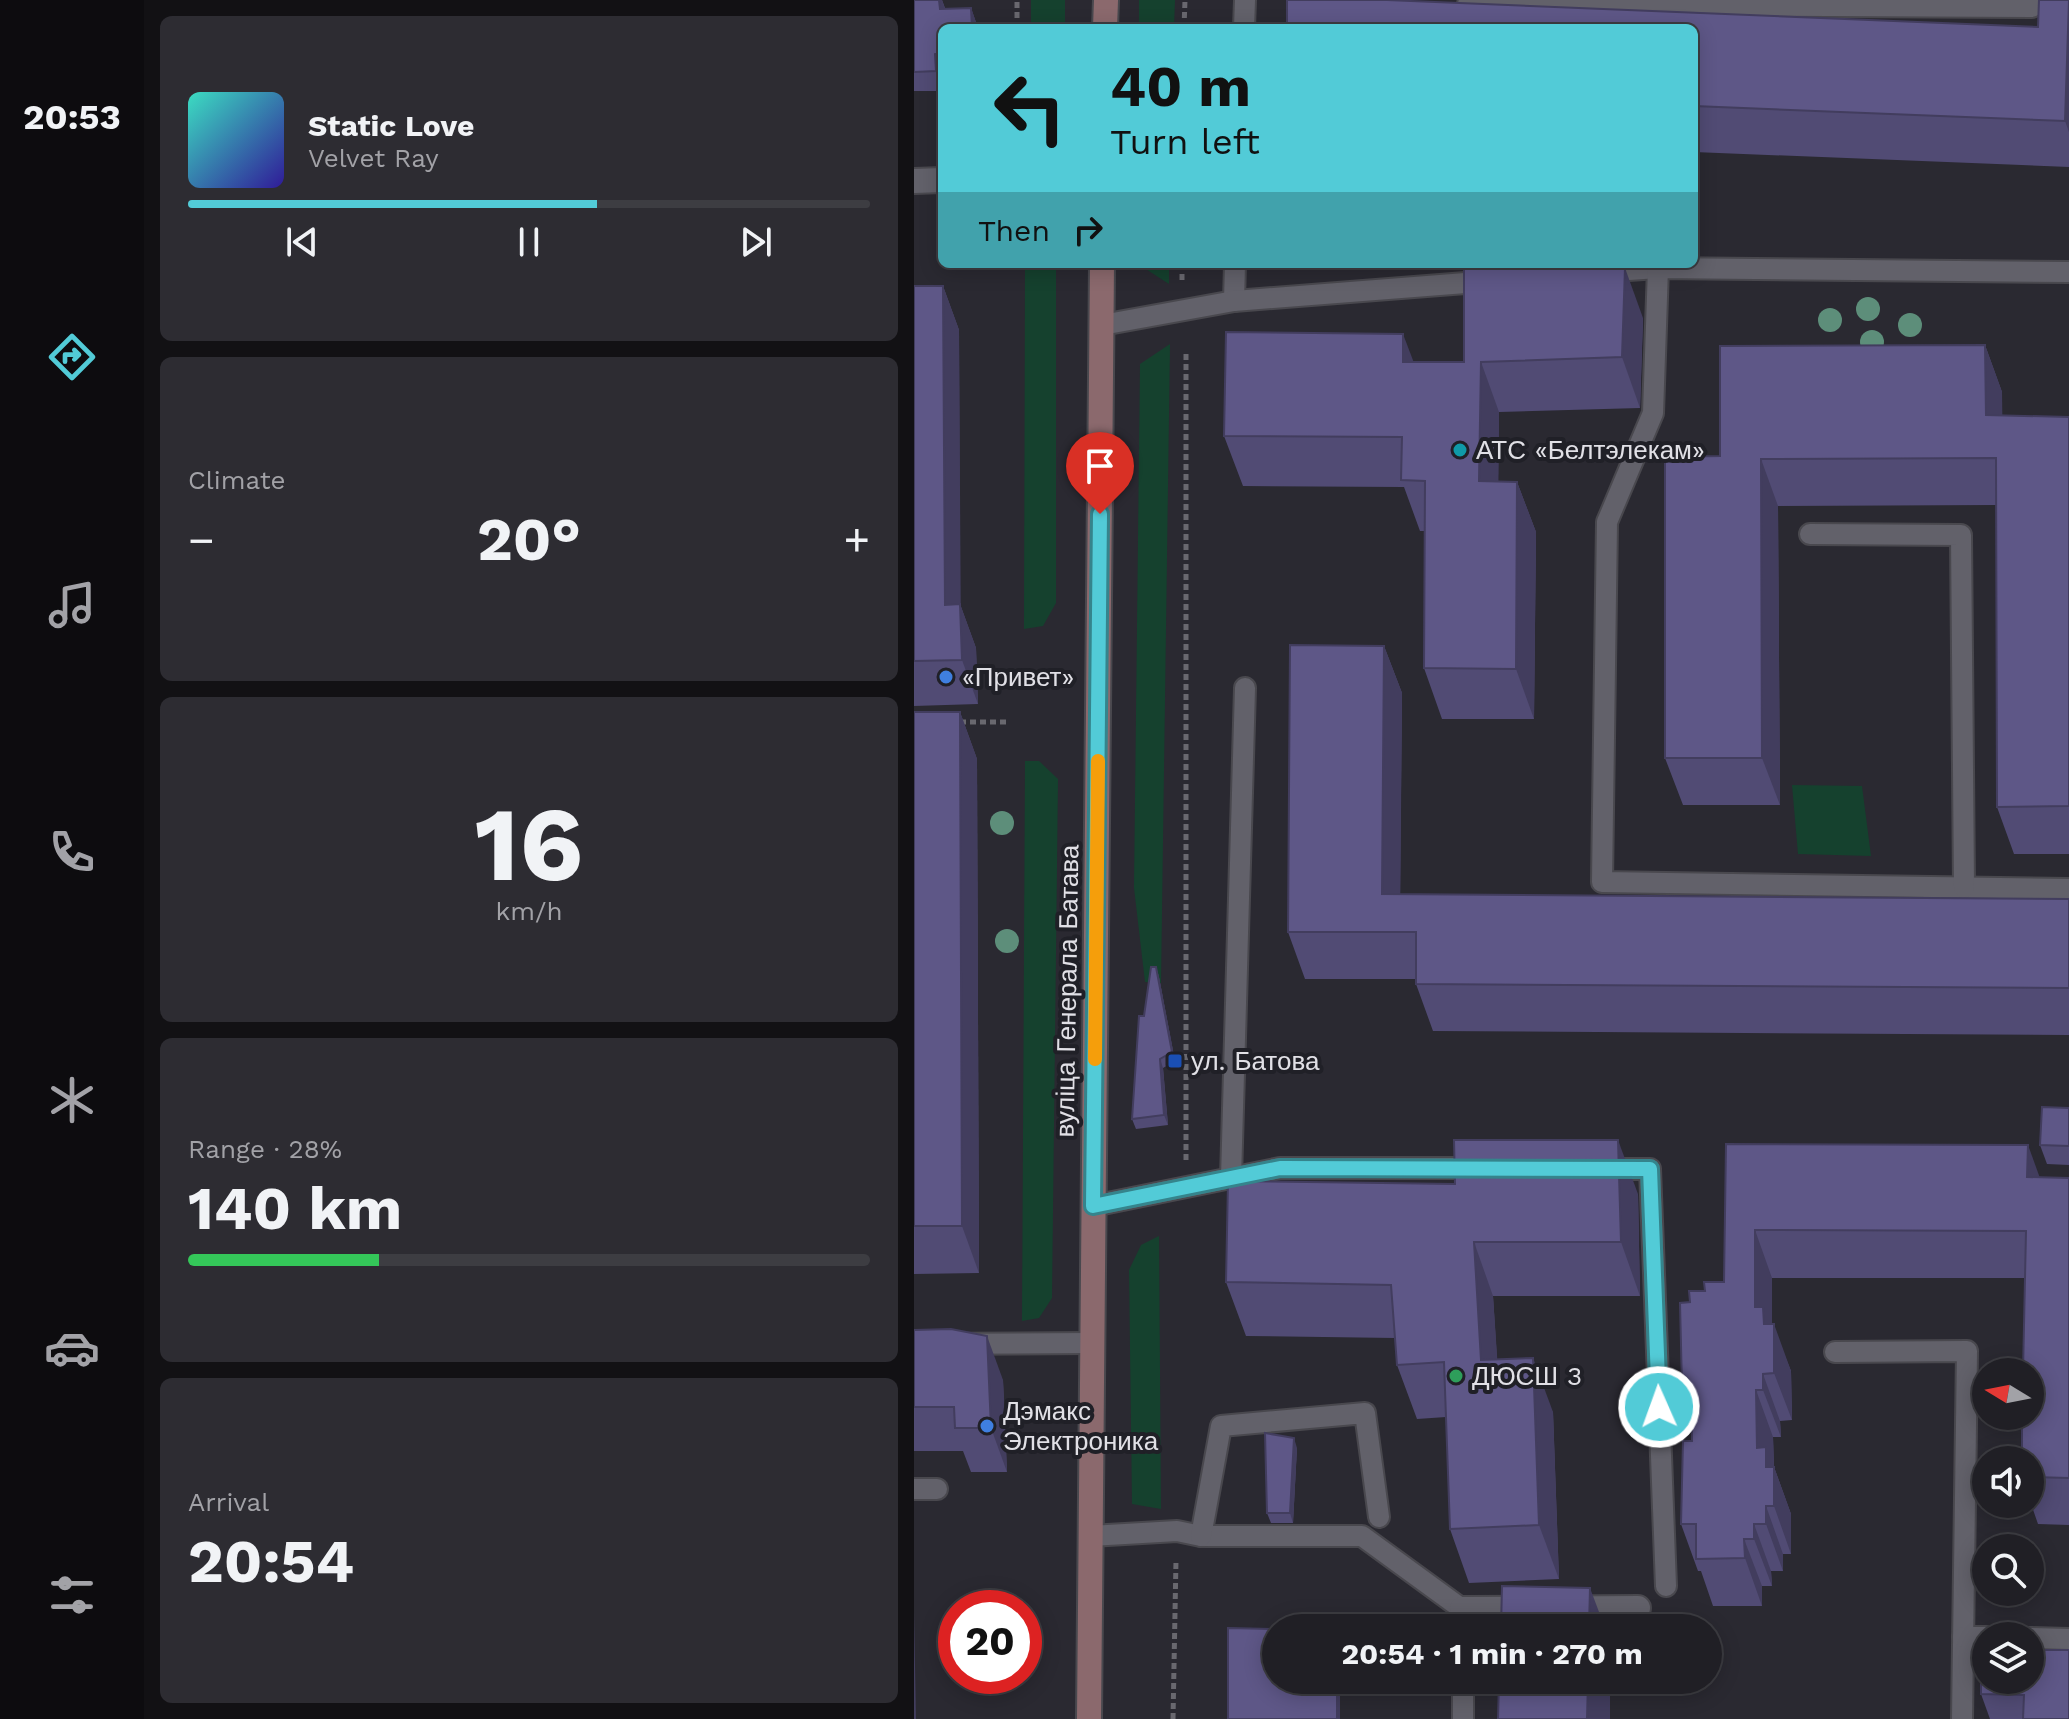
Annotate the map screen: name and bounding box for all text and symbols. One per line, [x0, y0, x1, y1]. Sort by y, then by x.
text: 40 m [1110, 54, 1251, 120]
icon: left [978, 56, 1082, 160]
text: 20:53 [23, 96, 121, 138]
text: Static Love [308, 108, 474, 143]
text: Turn left [1110, 121, 1260, 163]
text: Velvet Ray [308, 143, 439, 173]
icon: right [1066, 208, 1110, 252]
text: Then [978, 213, 1050, 248]
icon: previous [280, 220, 324, 264]
icon: pause [507, 220, 551, 264]
icon: next [734, 220, 778, 264]
icon: directions [44, 329, 100, 385]
pin [1066, 432, 1134, 514]
place label: АТС «Белтэлекам» [1476, 435, 1705, 465]
marker: АТС «Белтэлекам» [1451, 441, 1469, 459]
icon: arrive [1078, 444, 1122, 488]
text: Climate [188, 465, 286, 495]
text: 20° [477, 504, 581, 575]
text: − [188, 514, 215, 566]
text: + [843, 514, 870, 566]
icon: music [44, 577, 100, 633]
place label: «Привет» [962, 662, 1074, 692]
marker: «Привет» [937, 668, 955, 686]
text: 16 [475, 783, 583, 905]
icon: phone [44, 824, 100, 880]
street label: вуліца Генерала Батава [1049, 844, 1085, 1138]
text: km/h [496, 896, 562, 926]
place label: ул. Батова [1191, 1046, 1320, 1076]
marker: ул. Батова [1166, 1052, 1184, 1070]
icon: climate [44, 1072, 100, 1128]
text: Range · 28% [188, 1134, 342, 1164]
text: 140 km [188, 1173, 402, 1244]
icon: car [44, 1320, 100, 1376]
north arrow [1972, 1358, 2044, 1430]
map controls [1972, 1358, 2044, 1694]
place label: ДЮСШ 3 [1472, 1361, 1582, 1391]
position arrow [1617, 1365, 1701, 1449]
marker: ДЮСШ 3 [1447, 1367, 1465, 1385]
place label: Дэмакс Электроника [1003, 1396, 1159, 1456]
marker: Дэмакс Электроника [978, 1417, 996, 1435]
button: sound [1972, 1446, 2044, 1518]
text: Arrival [188, 1487, 269, 1517]
text: 20:54 [188, 1526, 354, 1597]
button: search [1972, 1534, 2044, 1606]
icon: filters [44, 1567, 100, 1623]
speed limit sign: 20 [938, 1590, 1042, 1694]
button: layers [1972, 1622, 2044, 1694]
text: 20:54 · 1 min · 270 m [1341, 1636, 1643, 1671]

